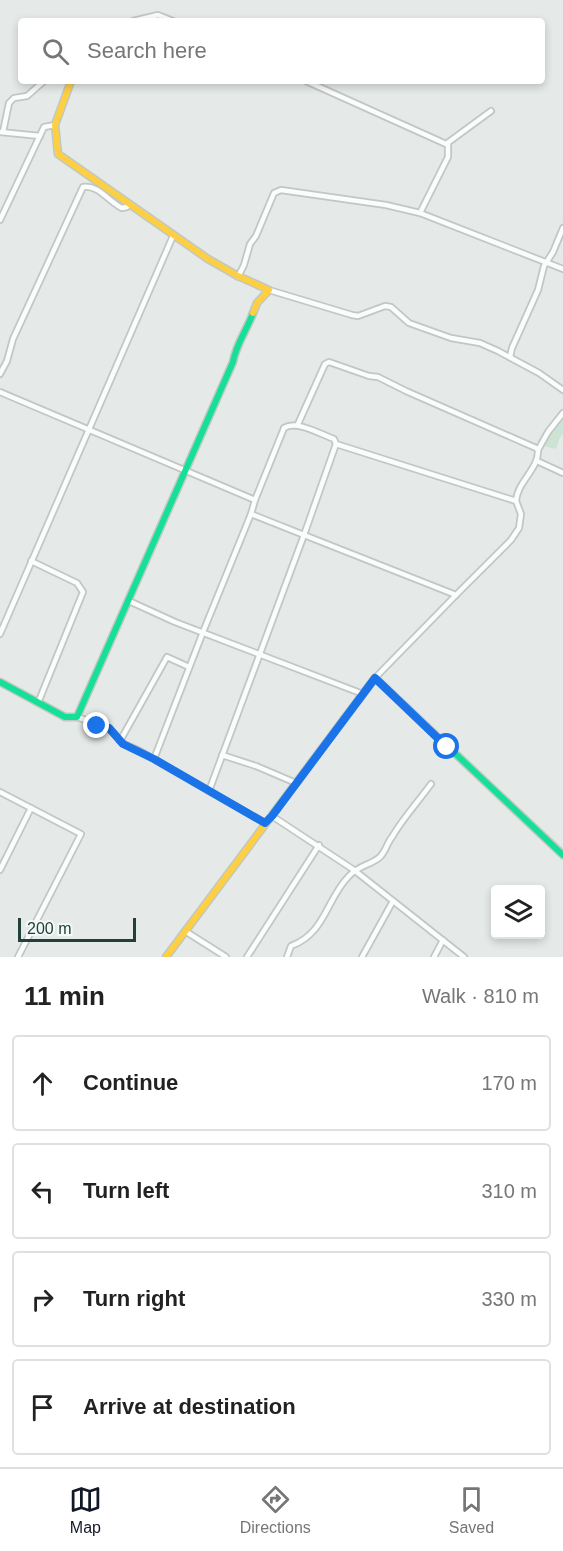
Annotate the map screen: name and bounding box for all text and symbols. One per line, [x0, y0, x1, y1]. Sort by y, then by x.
search box [18, 18, 545, 84]
icon: search [39, 35, 72, 68]
text: Search here [87, 38, 207, 63]
route end [83, 712, 109, 738]
route start [433, 733, 459, 759]
map controls [491, 885, 545, 939]
button: layers [491, 885, 545, 939]
scale bar [18, 915, 136, 942]
text: 200 m [27, 920, 71, 937]
text: 11 min [24, 981, 105, 1011]
text: Walk · 810 m [422, 985, 539, 1007]
icon: ahead [26, 1067, 59, 1100]
text: Continue [83, 1070, 178, 1095]
text: 170 m [481, 1072, 537, 1094]
icon: left [26, 1175, 59, 1208]
text: Turn left [83, 1178, 169, 1203]
text: 310 m [481, 1180, 537, 1202]
icon: right [26, 1283, 59, 1316]
text: Turn right [83, 1286, 185, 1311]
text: 330 m [481, 1288, 537, 1310]
icon: arrive [26, 1391, 59, 1424]
text: Arrive at destination [83, 1394, 296, 1419]
tab: Map [69, 1483, 102, 1537]
tab: Directions [240, 1483, 311, 1537]
tab: Saved [449, 1483, 494, 1537]

